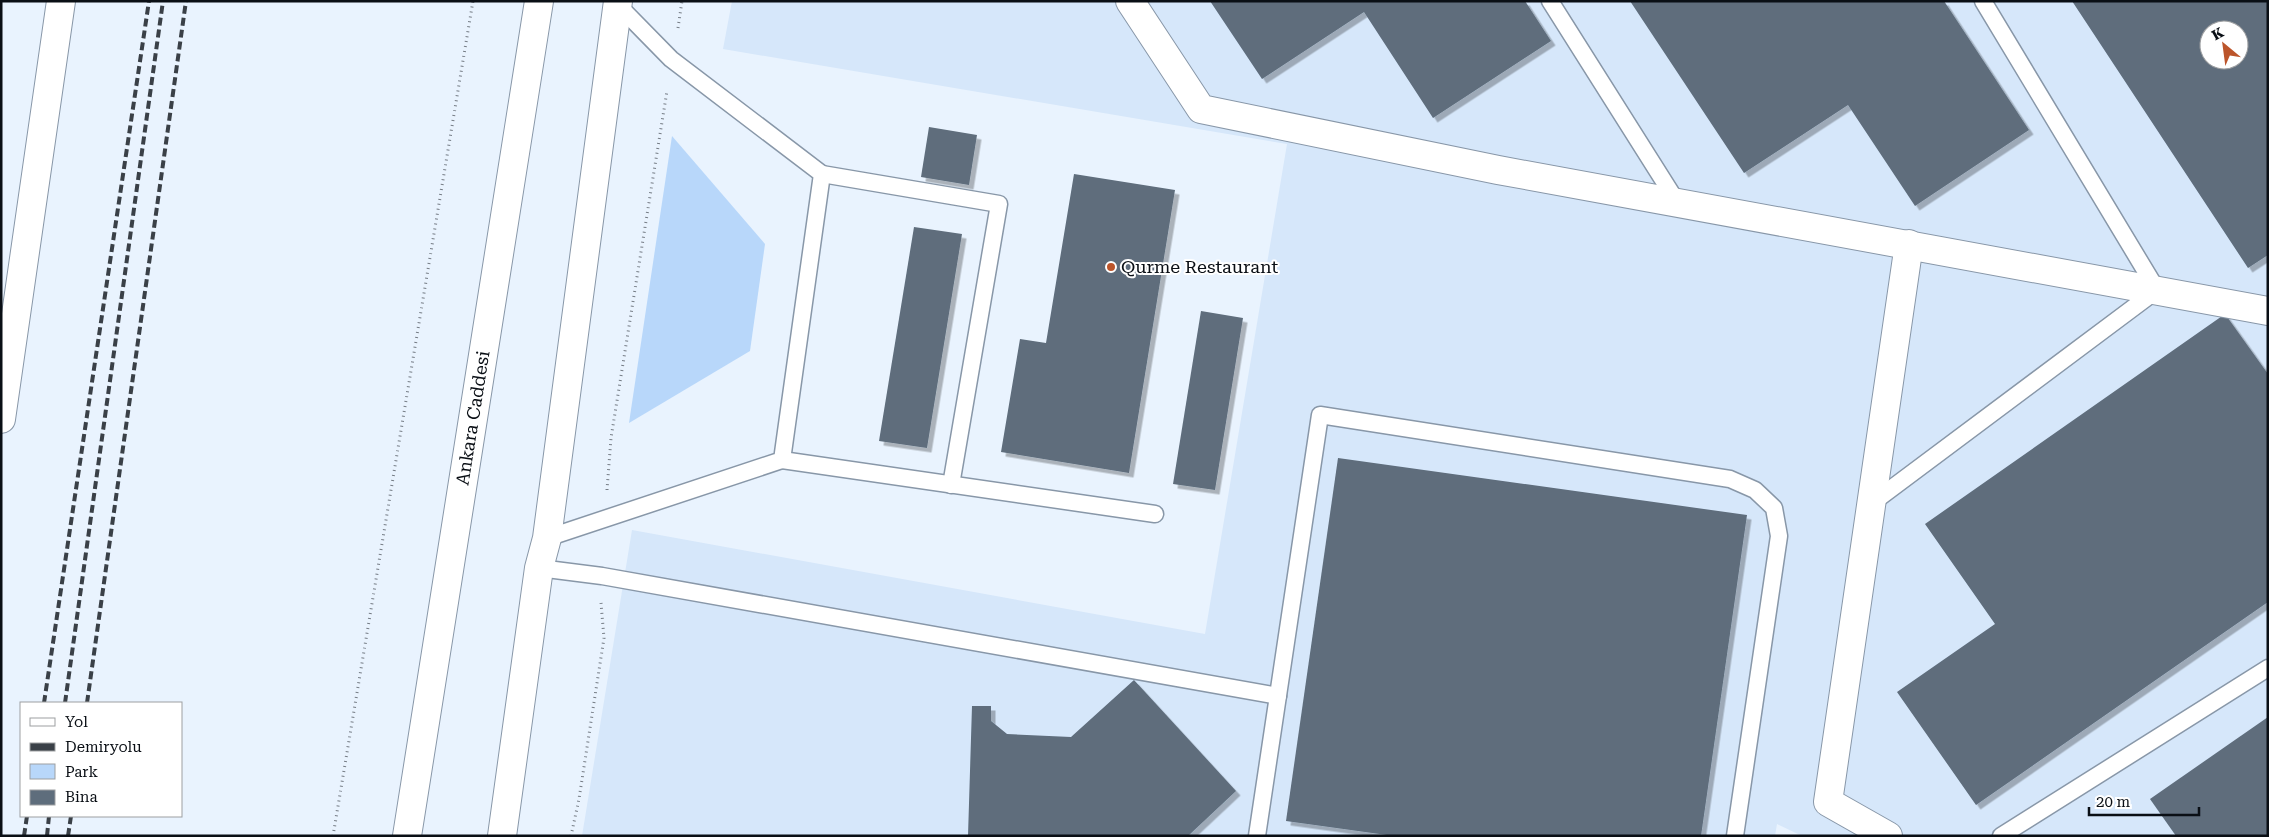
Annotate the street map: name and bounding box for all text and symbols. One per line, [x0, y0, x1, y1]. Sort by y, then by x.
north arrow [2199, 20, 2249, 70]
text: K [2209, 24, 2226, 43]
place label: Qurme Restaurant [1121, 256, 1279, 277]
marker: Qurme Restaurant [1105, 261, 1117, 273]
street label: Ankara Caddesi [452, 349, 494, 487]
legend [20, 702, 182, 817]
text: Yol [65, 713, 88, 731]
text: Demiryolu [65, 738, 142, 756]
text: Park [65, 763, 99, 781]
scale bar [2089, 784, 2199, 816]
text: Bina [65, 788, 98, 806]
text: 20 m [2096, 793, 2131, 811]

